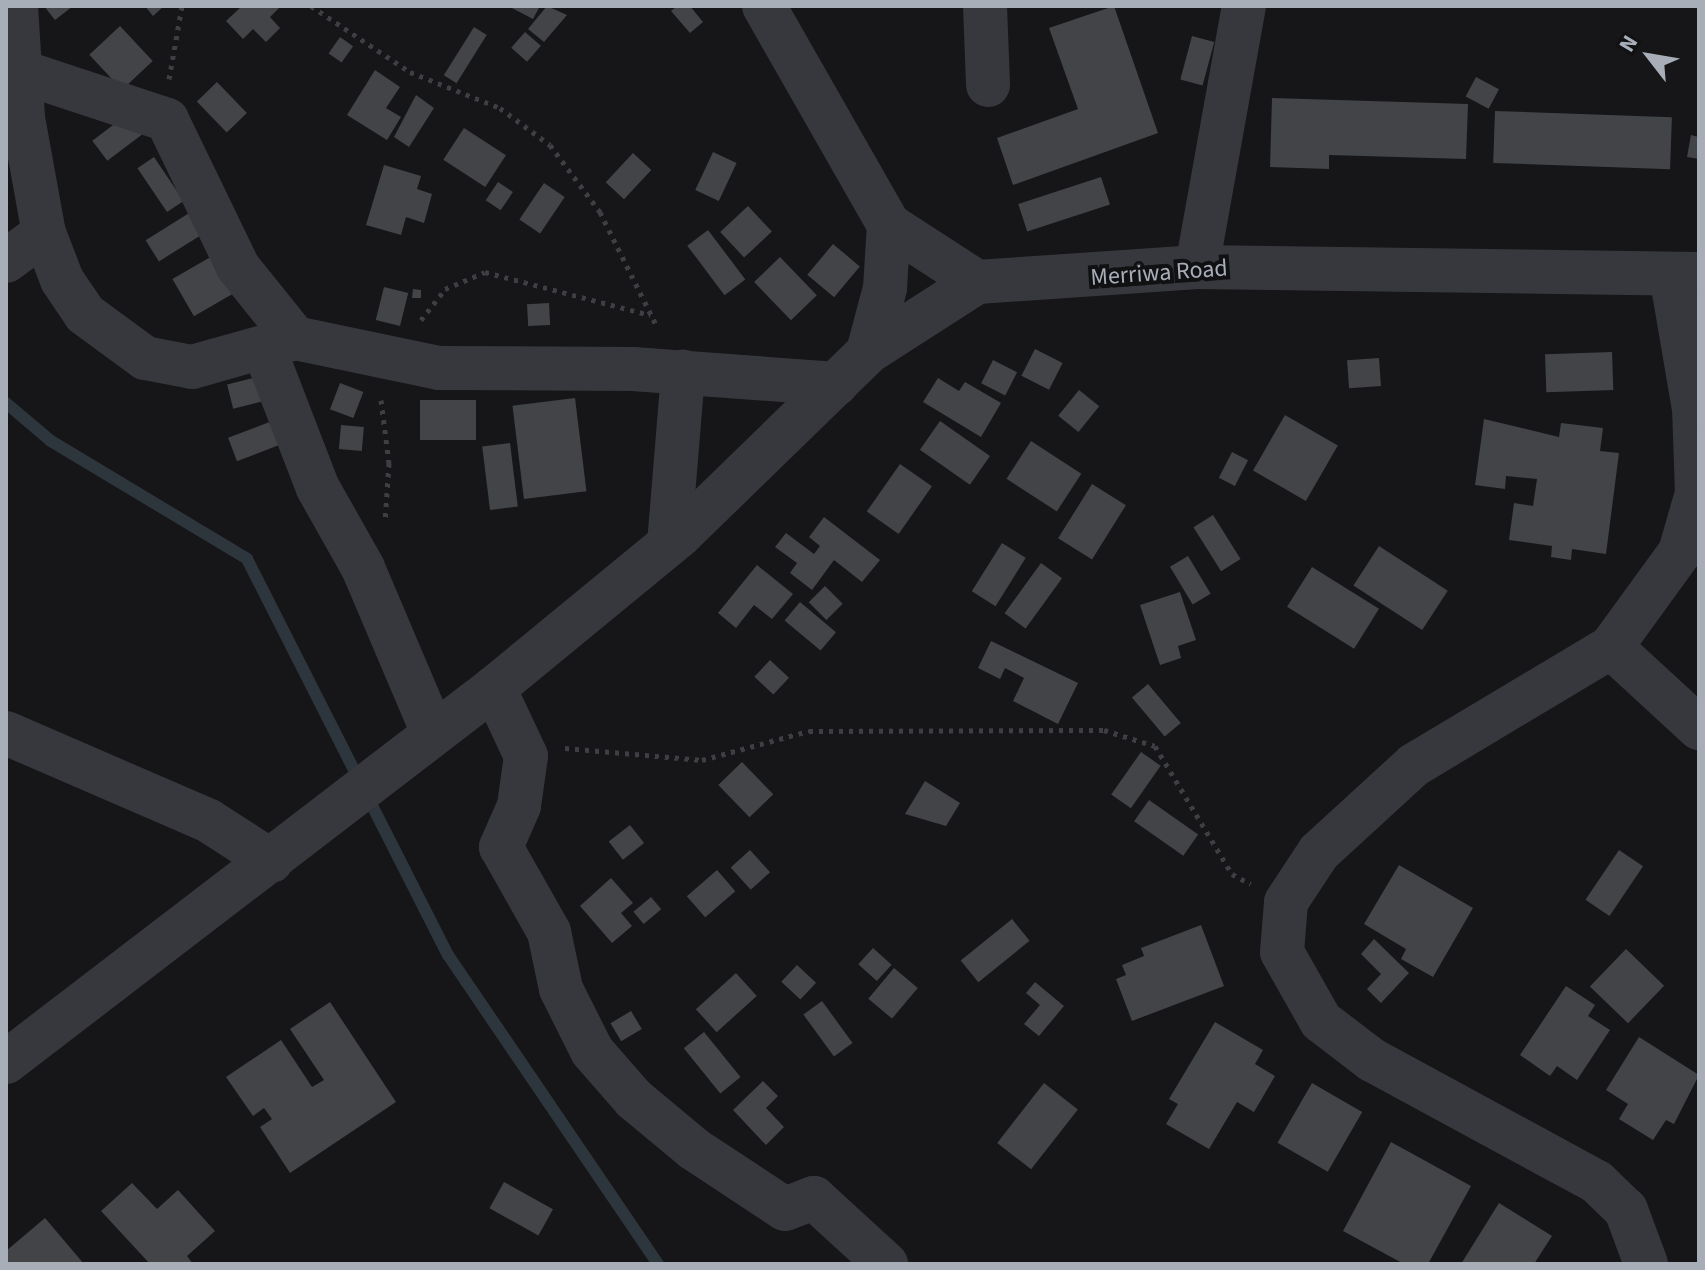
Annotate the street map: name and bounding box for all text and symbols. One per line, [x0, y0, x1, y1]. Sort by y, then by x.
north arrow [1609, 16, 1689, 96]
text: N [1611, 29, 1646, 58]
street label: Merriwa Road [1089, 254, 1229, 292]

